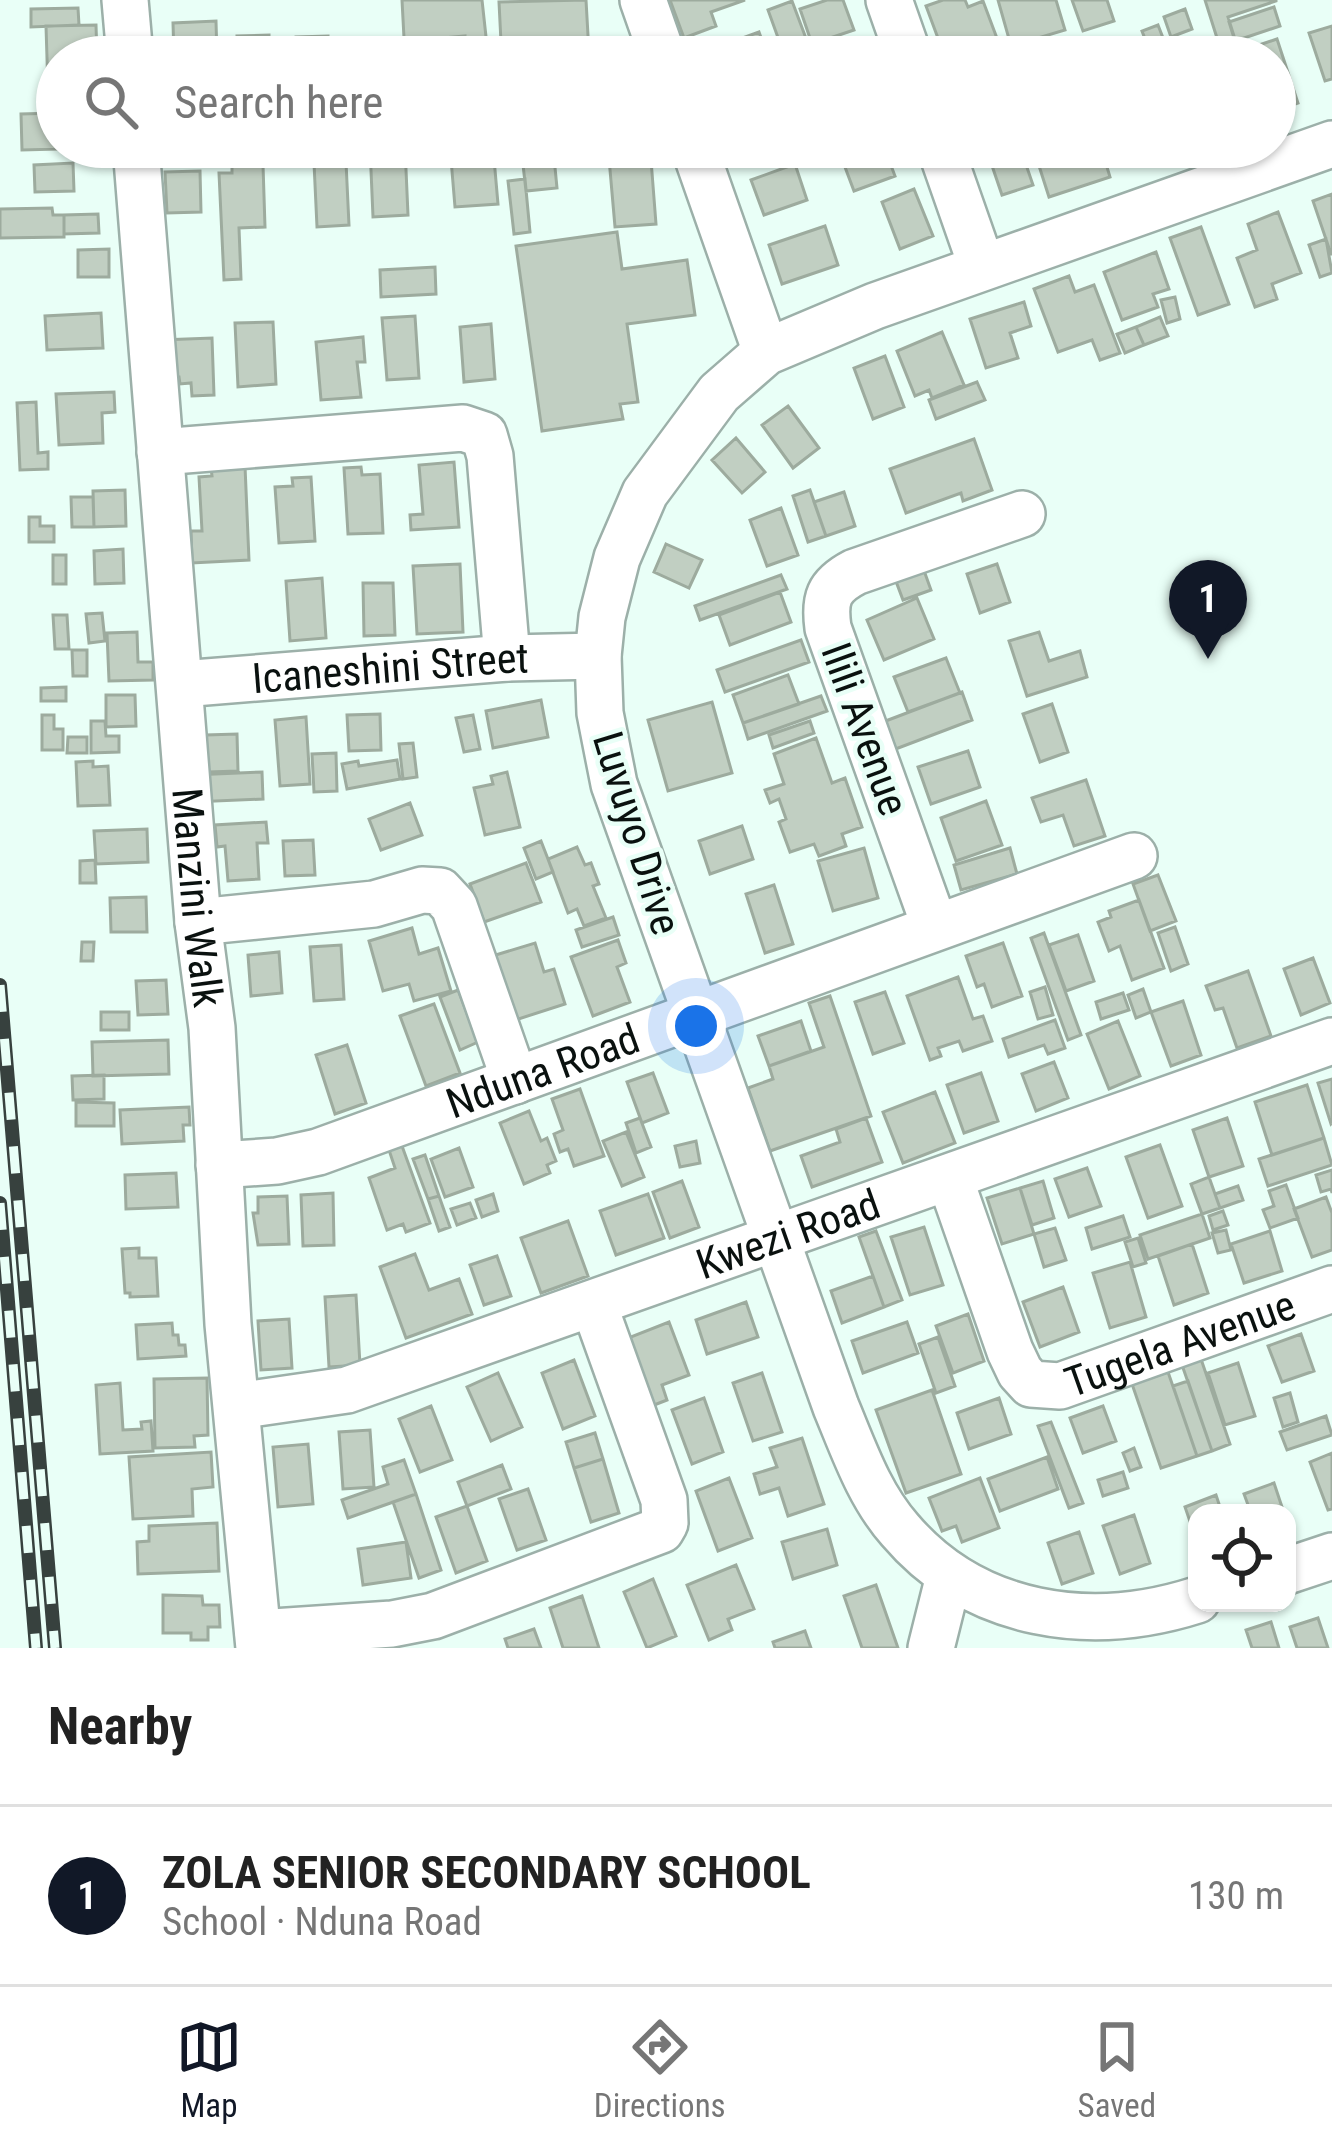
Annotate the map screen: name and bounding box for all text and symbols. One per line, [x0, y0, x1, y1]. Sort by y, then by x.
search box [36, 36, 1296, 168]
icon: search [78, 69, 144, 135]
text: Search here [174, 76, 383, 129]
pin: 1 [1169, 560, 1247, 659]
street label: Icaneshini Street [250, 633, 529, 703]
street label: Ilili Avenue [811, 636, 919, 822]
street label: Luvuyo Drive [583, 726, 691, 940]
street label: Manzini Walk [163, 786, 233, 1010]
your location [666, 996, 726, 1056]
street label: Nduna Road [439, 1013, 646, 1128]
street label: Kwezi Road [690, 1179, 886, 1289]
street label: Tugela Avenue [1058, 1280, 1302, 1407]
map controls [1188, 1504, 1296, 1612]
button: locate [1188, 1504, 1296, 1612]
text: Nearby [48, 1697, 192, 1756]
text: ZOLA SENIOR SECONDARY SCHOOL [162, 1846, 811, 1899]
text: 1 [77, 1873, 97, 1919]
text: 130 m [1188, 1873, 1284, 1919]
text: School · Nduna Road [162, 1899, 482, 1945]
tab: Map [176, 2014, 242, 2125]
tab: Directions [594, 2014, 726, 2125]
tab: Saved [1078, 2014, 1156, 2125]

